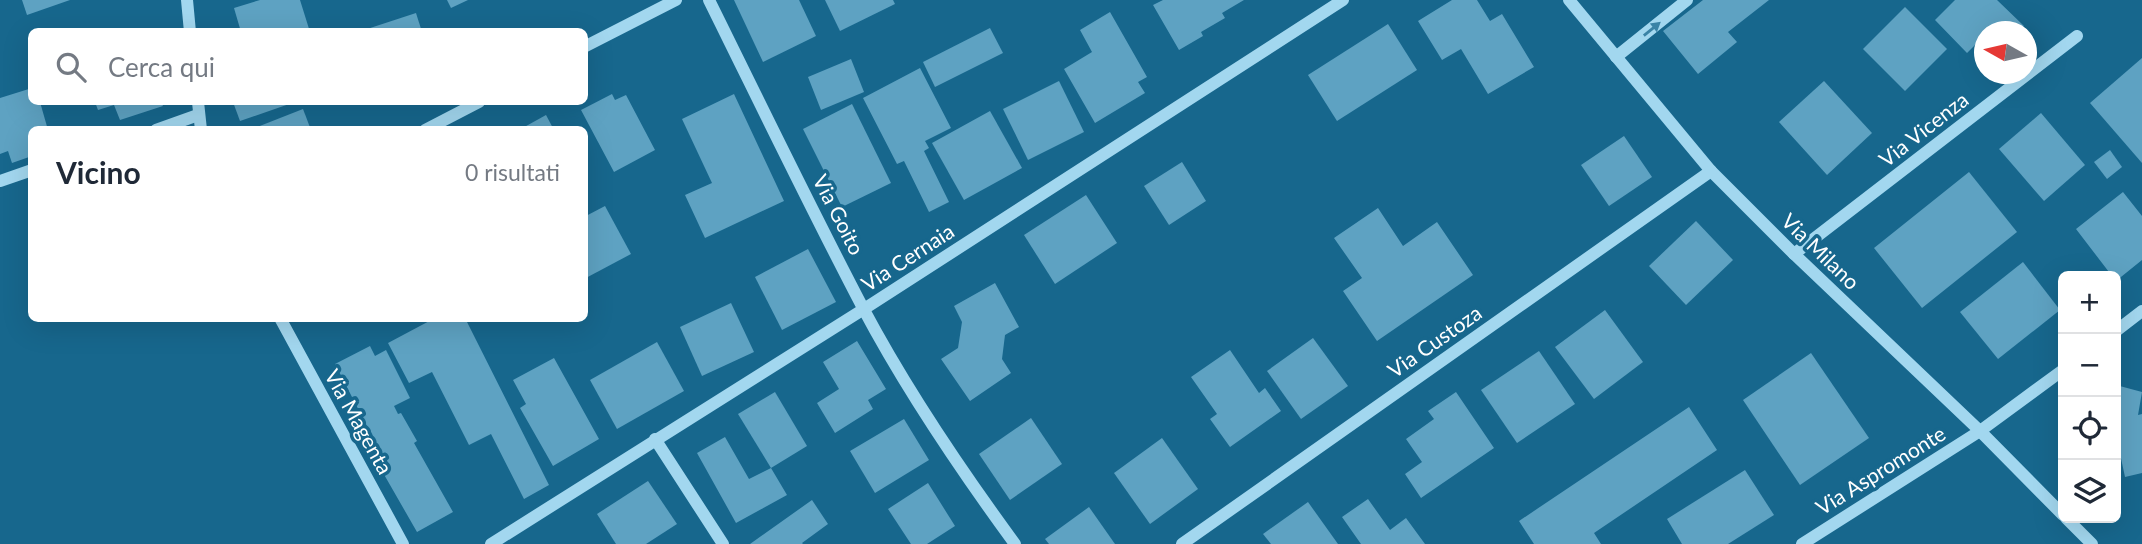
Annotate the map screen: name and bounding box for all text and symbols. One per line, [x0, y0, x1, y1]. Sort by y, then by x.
one-way arrow [1642, 21, 1660, 36]
north arrow [1974, 21, 2037, 84]
search box [28, 28, 588, 105]
icon: search [52, 48, 90, 86]
text: Cerca qui [108, 51, 215, 83]
street label: Via Vicenza [1874, 86, 1973, 171]
text: Vicino [56, 154, 141, 190]
text: 0 risultati [465, 158, 560, 186]
street label: Via Goito [809, 170, 870, 259]
street label: Via Milano [1777, 208, 1865, 294]
street label: Via Cernaia [856, 218, 958, 296]
map controls [2058, 271, 2121, 523]
button: + [2058, 271, 2121, 334]
street label: Via Custoza [1382, 299, 1486, 382]
button: − [2058, 334, 2121, 397]
street label: Via Magenta [320, 364, 398, 478]
button: locate [2058, 397, 2121, 460]
street label: Via Aspromonte [1811, 420, 1950, 520]
button: layers [2058, 460, 2121, 523]

